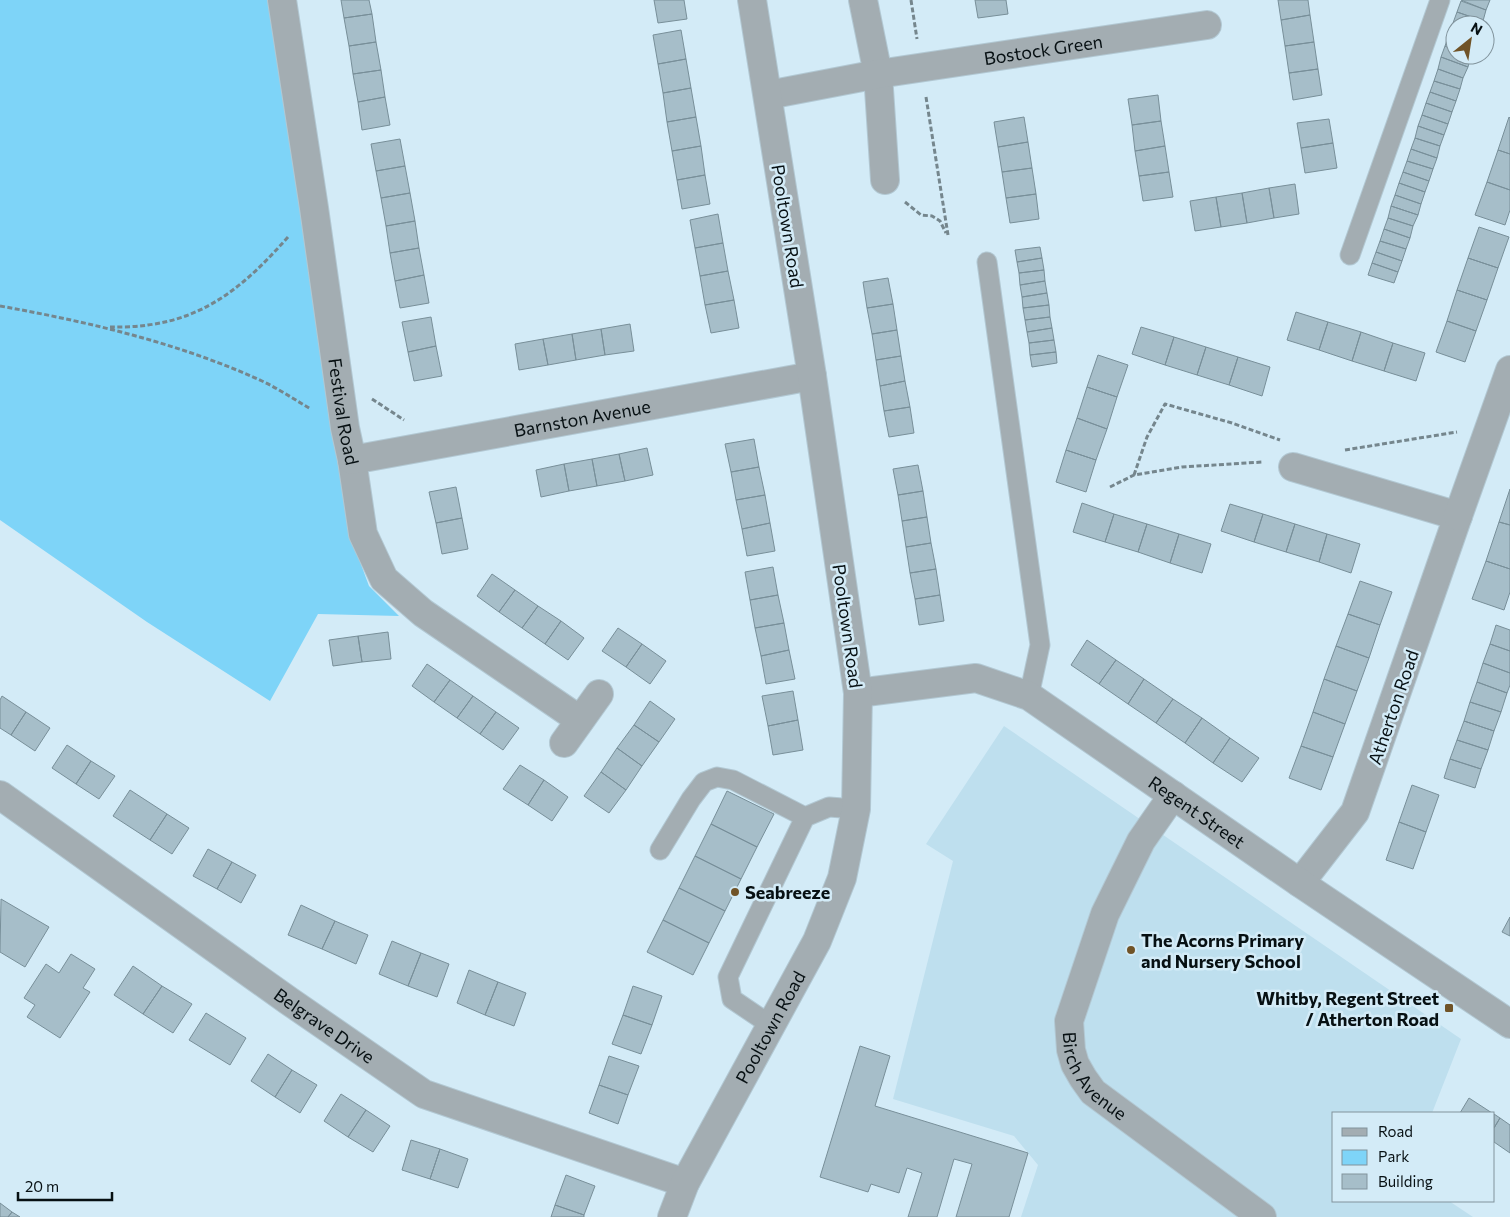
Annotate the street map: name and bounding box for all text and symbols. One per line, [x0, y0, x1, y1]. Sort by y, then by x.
north arrow [1445, 15, 1495, 65]
text: N [1468, 18, 1486, 38]
street label: Bostock Green [982, 30, 1104, 69]
street label: Pooltown Road [767, 163, 809, 289]
street label: Festival Road [324, 356, 364, 467]
street label: Barnston Avenue [512, 395, 652, 441]
street label: Pooltown Road [828, 563, 868, 689]
street label: Atherton Road [1363, 647, 1423, 767]
street label: Regent Street [1145, 771, 1249, 853]
place label: Seabreeze [745, 881, 830, 903]
marker: Seabreeze [729, 886, 741, 898]
place label: The Acorns Primary and Nursery School [1141, 929, 1304, 972]
marker: The Acorns Primary and Nursery School [1125, 944, 1137, 956]
street label: Pooltown Road [730, 967, 810, 1087]
street label: Belgrave Drive [270, 983, 379, 1068]
place label: Whitby, Regent Street / Atherton Road [1256, 987, 1439, 1030]
marker: Whitby, Regent Street / Atherton Road [1443, 1002, 1455, 1014]
street label: Birch Avenue [1059, 1031, 1131, 1124]
legend [1332, 1112, 1495, 1202]
text: Road [1378, 1122, 1413, 1140]
text: Park [1378, 1147, 1409, 1165]
scale bar [18, 1170, 111, 1202]
text: Building [1378, 1172, 1433, 1190]
text: 20 m [25, 1177, 59, 1195]

